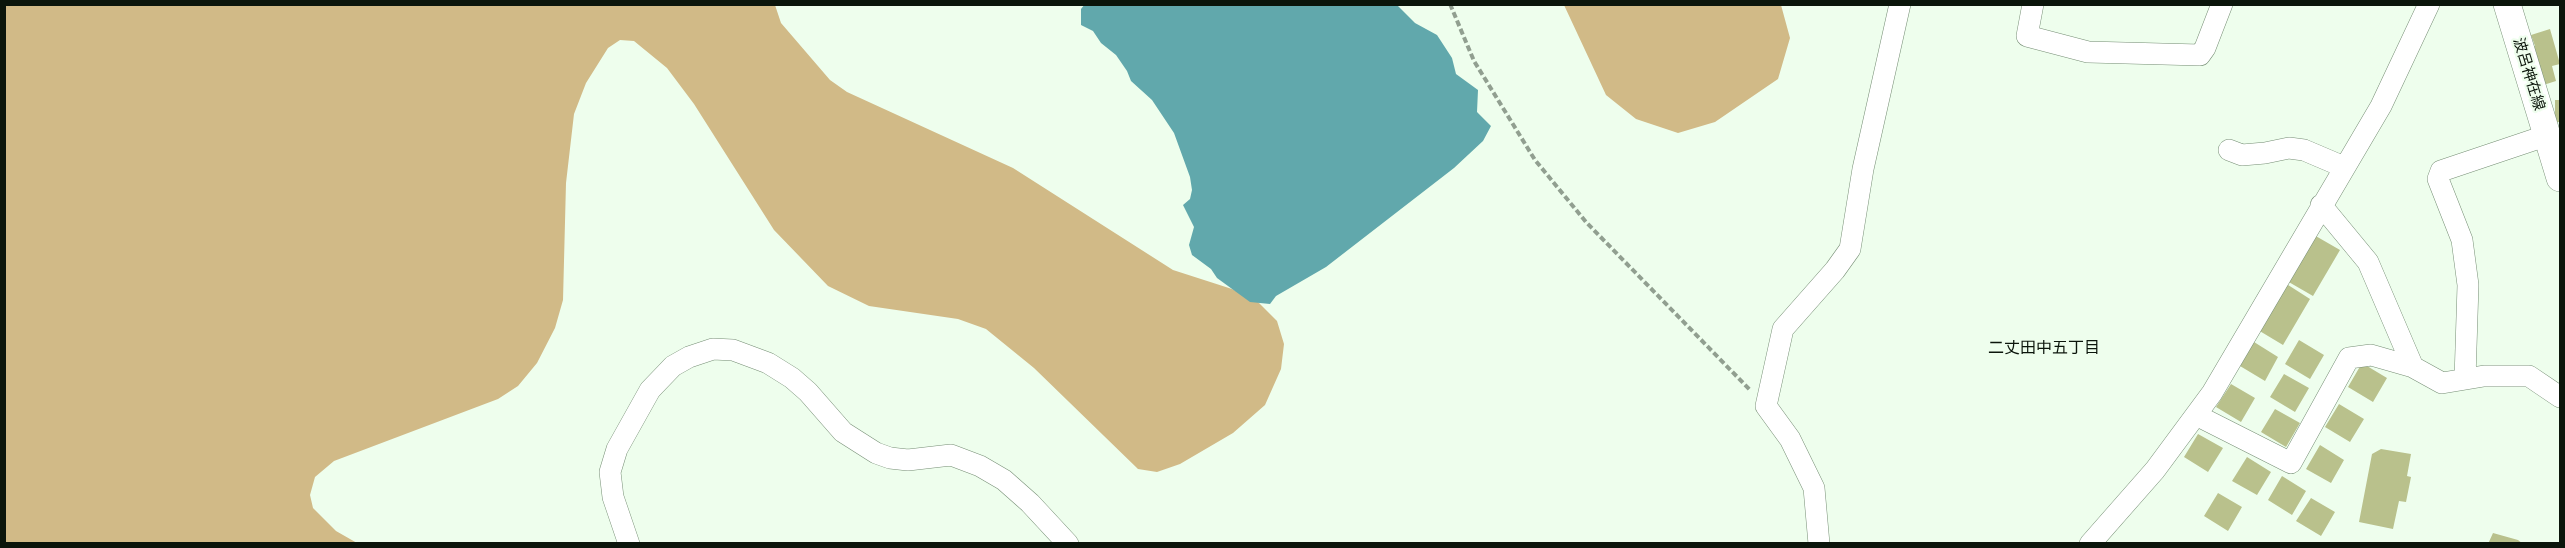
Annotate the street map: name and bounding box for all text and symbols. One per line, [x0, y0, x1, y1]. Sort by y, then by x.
street label: 波呂神在線 [2509, 36, 2549, 112]
district label: 二丈田中五丁目 [1988, 338, 2100, 358]

